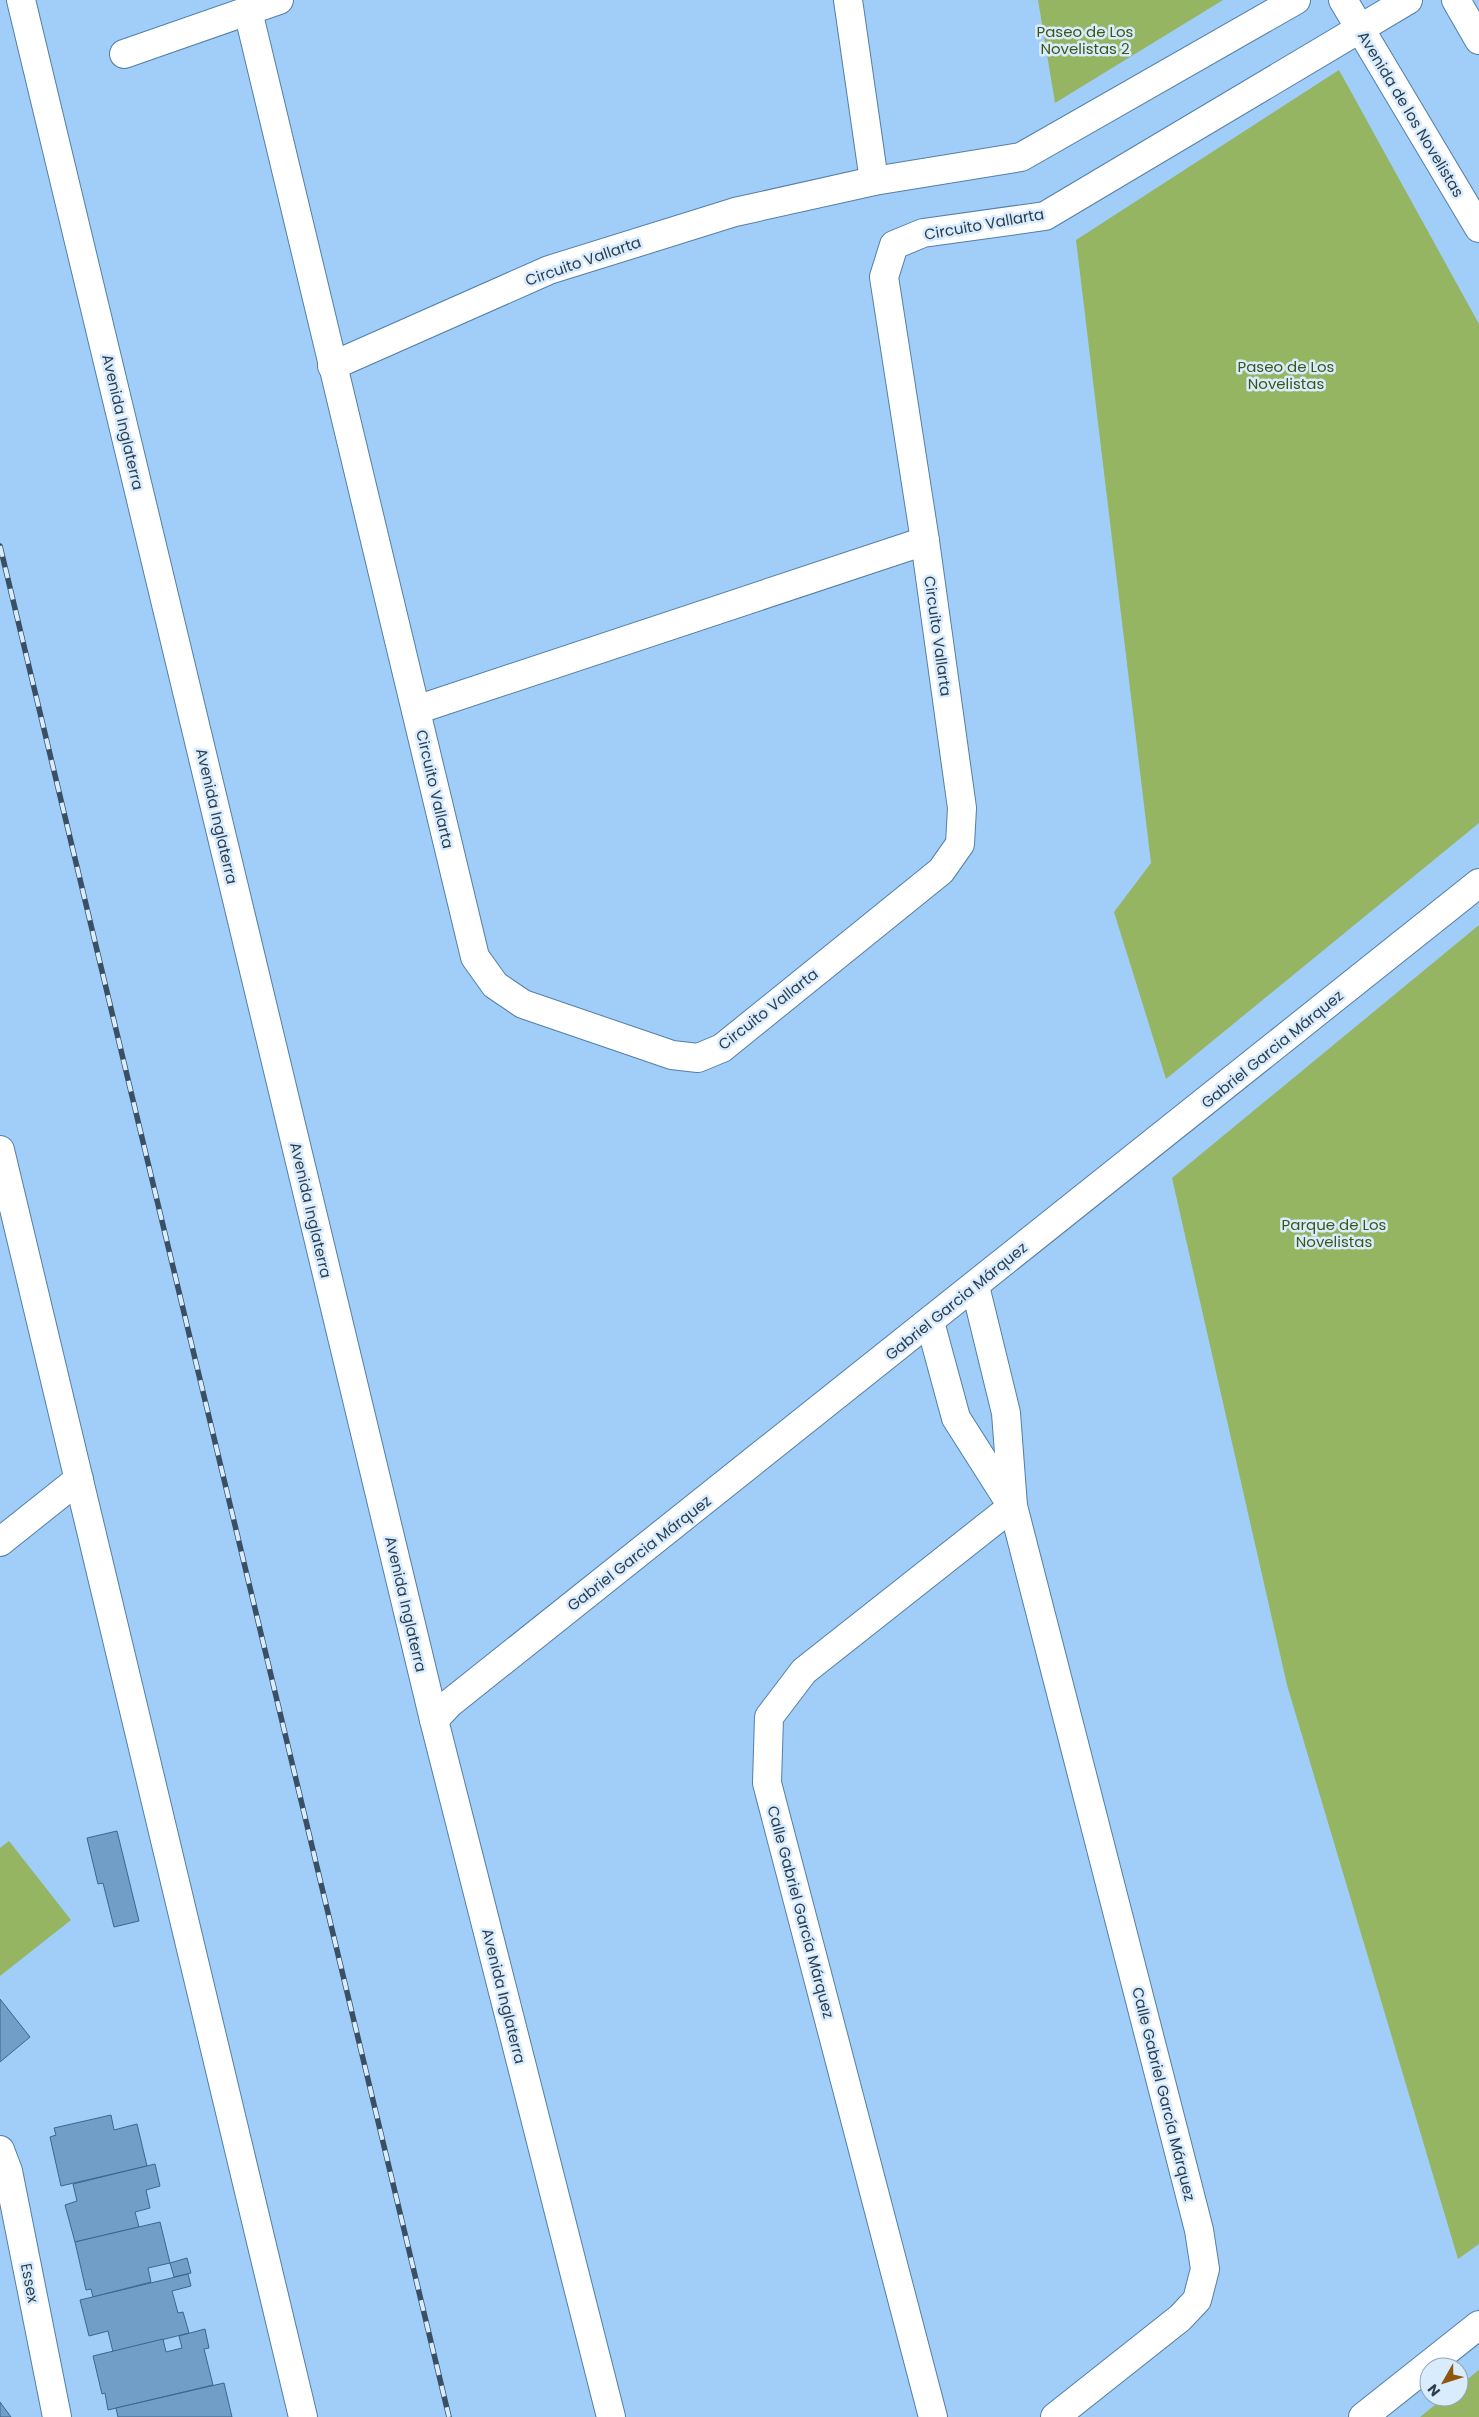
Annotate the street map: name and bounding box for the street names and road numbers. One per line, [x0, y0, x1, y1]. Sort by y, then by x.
street label: Avenida de los Novelistas [1353, 27, 1469, 201]
street label: Circuito Vallarta [922, 203, 1046, 245]
street label: Circuito Vallarta [522, 231, 644, 291]
street label: Avenida Inglaterra [97, 352, 149, 492]
street label: Circuito Vallarta [919, 574, 957, 698]
street label: Circuito Vallarta [411, 728, 459, 850]
street label: Avenida Inglaterra [191, 746, 243, 886]
street label: Circuito Vallarta [714, 963, 822, 1055]
street label: Gabriel Garcia Márquez [1197, 985, 1348, 1113]
street label: Avenida Inglaterra [285, 1140, 337, 1280]
street label: Gabriel Garcia Márquez [881, 1237, 1032, 1365]
street label: Gabriel Garcia Márquez [563, 1490, 715, 1616]
street label: Avenida Inglaterra [380, 1534, 432, 1674]
street label: Calle Gabriel García Márquez [762, 1803, 840, 2021]
street label: Avenida Inglaterra [477, 1926, 531, 2066]
street label: Calle Gabriel García Márquez [1127, 1985, 1201, 2203]
street label: Essex [16, 2261, 44, 2305]

